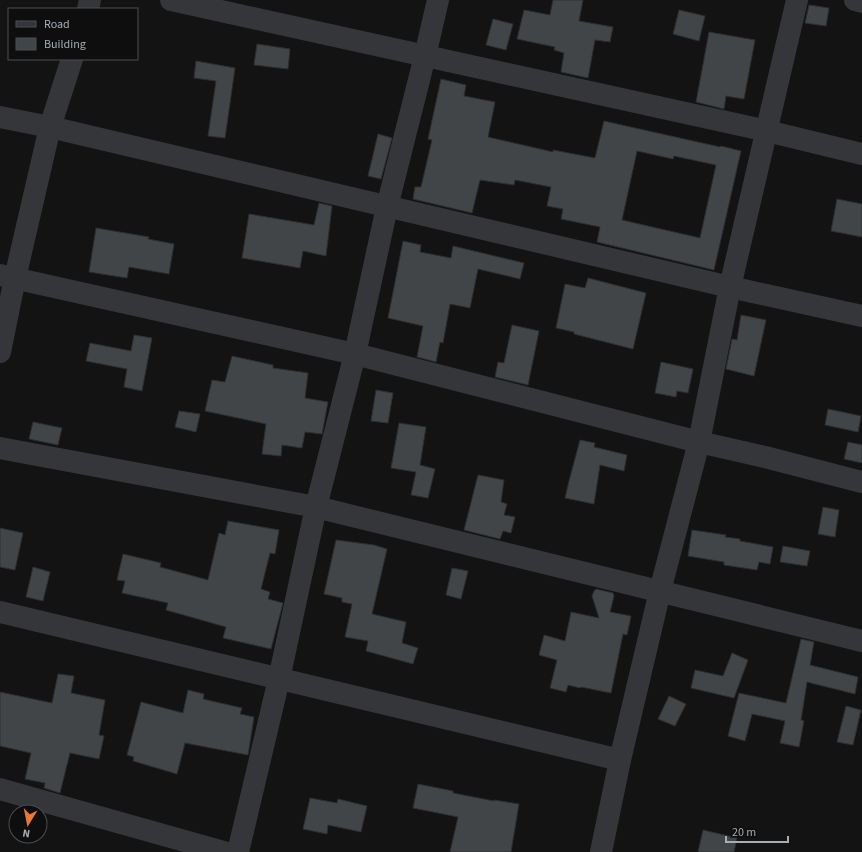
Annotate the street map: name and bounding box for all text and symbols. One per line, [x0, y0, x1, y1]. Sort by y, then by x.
legend [8, 8, 138, 60]
text: Road [44, 16, 70, 33]
text: Building [44, 36, 86, 53]
north arrow [8, 804, 48, 844]
scale bar [726, 818, 788, 844]
text: 20 m [732, 824, 756, 841]
text: N [21, 825, 31, 841]

